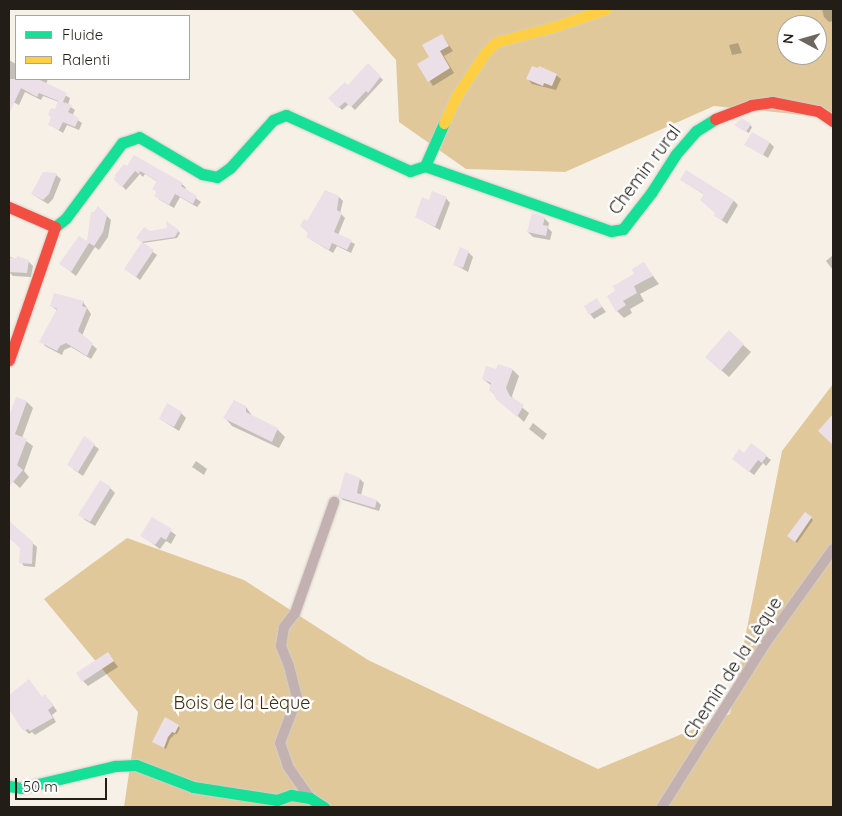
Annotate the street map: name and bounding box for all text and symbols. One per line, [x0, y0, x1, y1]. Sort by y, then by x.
legend [15, 15, 190, 80]
north arrow [777, 15, 827, 65]
text: Fluide [62, 25, 103, 44]
text: N [779, 32, 798, 45]
text: Ralenti [62, 50, 110, 69]
street label: Chemin rural [604, 121, 686, 219]
street label: Chemin de la Lèque [679, 593, 787, 743]
park label: Bois de la Lèque [174, 692, 310, 714]
scale bar [18, 768, 110, 800]
text: 50 m [23, 777, 58, 796]

